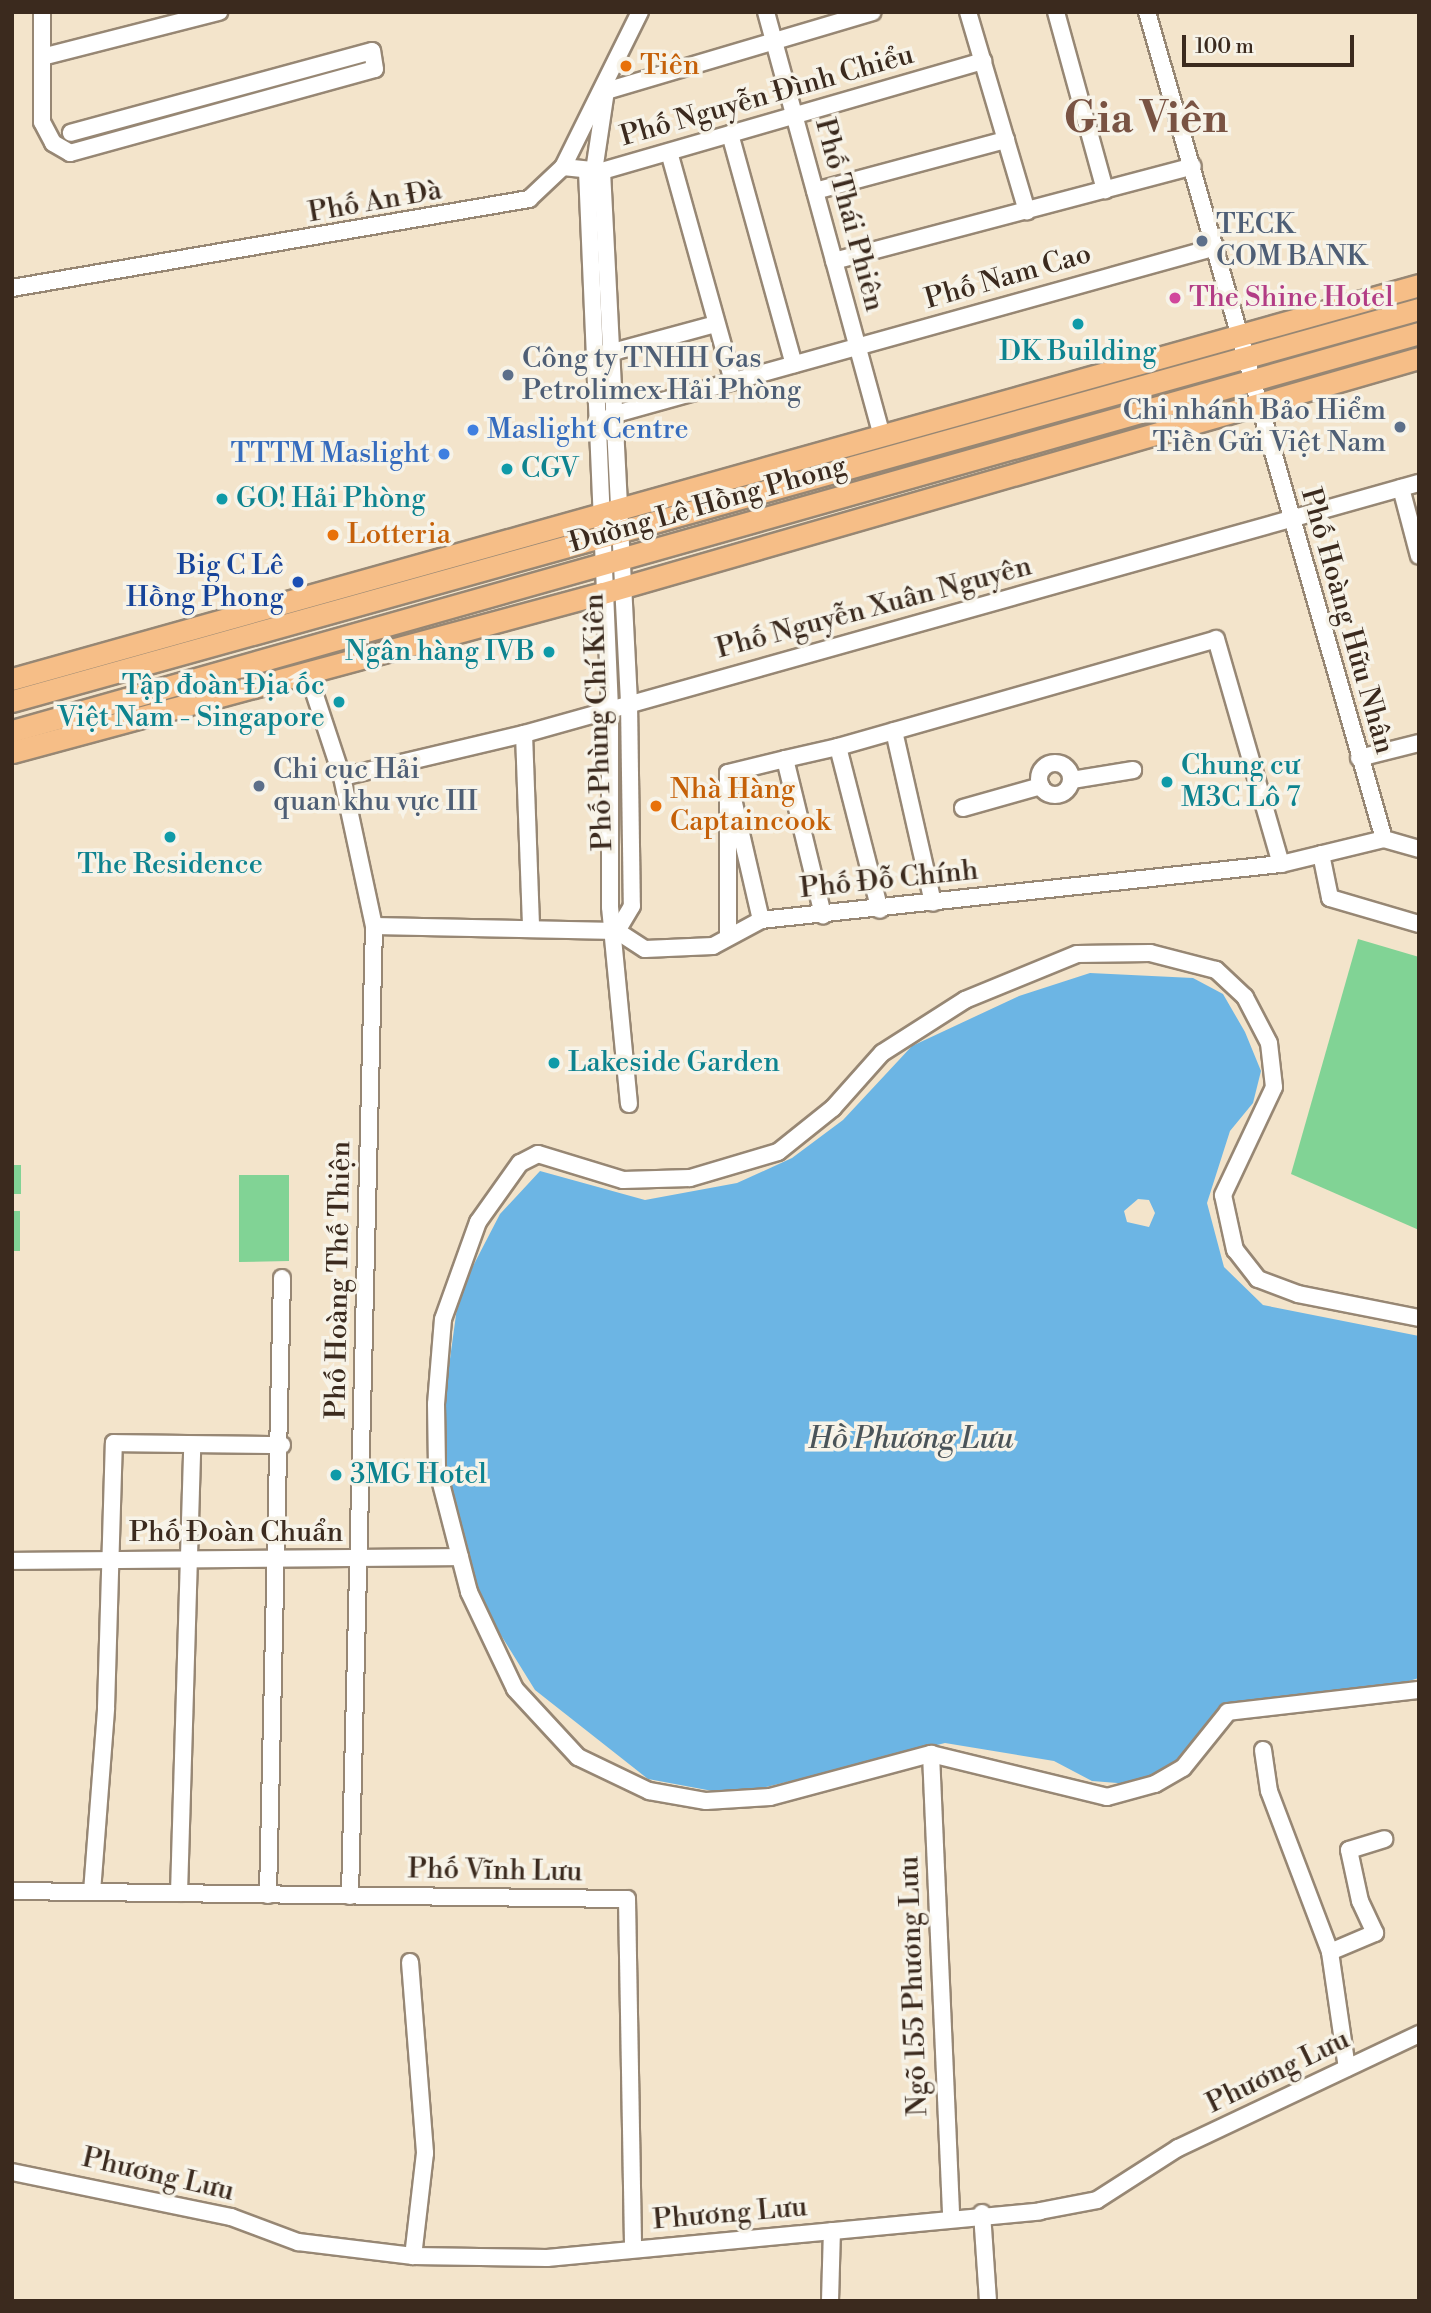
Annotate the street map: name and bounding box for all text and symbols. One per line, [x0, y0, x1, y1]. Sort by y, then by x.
scale bar [1186, 21, 1358, 65]
text: 100 m [1195, 34, 1254, 60]
street label: Phố Nguyễn Đình Chiểu [616, 38, 918, 154]
place label: Tiên [640, 49, 700, 83]
marker: Tiên [618, 58, 634, 74]
district label: Gia Viên [1064, 95, 1228, 145]
street label: Phố Thái Phiên [807, 115, 891, 315]
street label: Phố An Đà [306, 174, 444, 230]
place label: TECK COM BANK [1216, 208, 1367, 274]
marker: TECK COM BANK [1194, 233, 1210, 249]
street label: Phố Nam Cao [921, 237, 1095, 317]
place label: The Shine Hotel [1189, 281, 1393, 315]
marker: The Shine Hotel [1167, 290, 1183, 306]
marker: DK Building [1070, 316, 1086, 332]
place label: DK Building [999, 335, 1157, 369]
place label: Công ty TNHH Gas Petrolimex Hải Phòng [522, 342, 801, 408]
marker: Công ty TNHH Gas Petrolimex Hải Phòng [500, 367, 516, 383]
place label: Chi nhánh Bảo Hiểm Tiền Gửi Việt Nam [1123, 394, 1386, 460]
place label: Maslight Centre [487, 413, 689, 447]
marker: Chi nhánh Bảo Hiểm Tiền Gửi Việt Nam [1392, 419, 1408, 435]
marker: Maslight Centre [465, 422, 481, 438]
place label: TTTM Maslight [230, 437, 430, 471]
marker: TTTM Maslight [436, 446, 452, 462]
street label: Đường Lê Hồng Phong [566, 449, 850, 561]
place label: CGV [521, 452, 579, 486]
marker: CGV [499, 461, 515, 477]
place label: GO! Hải Phòng [236, 482, 426, 516]
street label: Phố Hoàng Hữu Nhân [1293, 484, 1401, 758]
marker: GO! Hải Phòng [214, 491, 230, 507]
place label: Lotteria [347, 518, 451, 552]
marker: Lotteria [325, 527, 341, 543]
place label: Big C Lê Hồng Phong [126, 549, 284, 615]
street label: Phố Nguyễn Xuân Nguyên [713, 550, 1035, 666]
marker: Big C Lê Hồng Phong [290, 574, 306, 590]
street label: Phố Phùng Chí Kiên [578, 593, 620, 851]
place label: Ngân hàng IVB [345, 635, 535, 669]
marker: Ngân hàng IVB [541, 644, 557, 660]
place label: Tập đoàn Địa ốc Việt Nam - Singapore [57, 669, 325, 735]
marker: Tập đoàn Địa ốc Việt Nam - Singapore [331, 694, 347, 710]
place label: Chung cư M3C Lô 7 [1181, 749, 1300, 815]
place label: Chi cục Hải quan khu vực III [273, 753, 478, 819]
place label: Nhà Hàng Captaincook [670, 773, 830, 839]
marker: Chung cư M3C Lô 7 [1159, 774, 1175, 790]
marker: Chi cục Hải quan khu vực III [251, 778, 267, 794]
marker: Nhà Hàng Captaincook [648, 798, 664, 814]
marker: The Residence [162, 829, 178, 845]
place label: The Residence [77, 848, 263, 882]
street label: Phố Đỗ Chính [798, 854, 980, 906]
place label: Lakeside Garden [568, 1046, 780, 1080]
marker: Lakeside Garden [546, 1055, 562, 1071]
street label: Phố Hoàng Thế Thiện [320, 1141, 358, 1419]
water label: Hồ Phương Lưu [808, 1421, 1014, 1457]
place label: 3MG Hotel [350, 1458, 487, 1492]
marker: 3MG Hotel [328, 1467, 344, 1483]
street label: Phố Đoàn Chuẩn [129, 1516, 343, 1550]
street label: Phố Vĩnh Lưu [407, 1853, 583, 1889]
street label: Ngõ 155 Phương Lưu [893, 1855, 935, 2117]
street label: Phương Lưu [1201, 2023, 1355, 2121]
street label: Phương Lưu [79, 2141, 237, 2209]
street label: Phương Lưu [651, 2191, 809, 2237]

